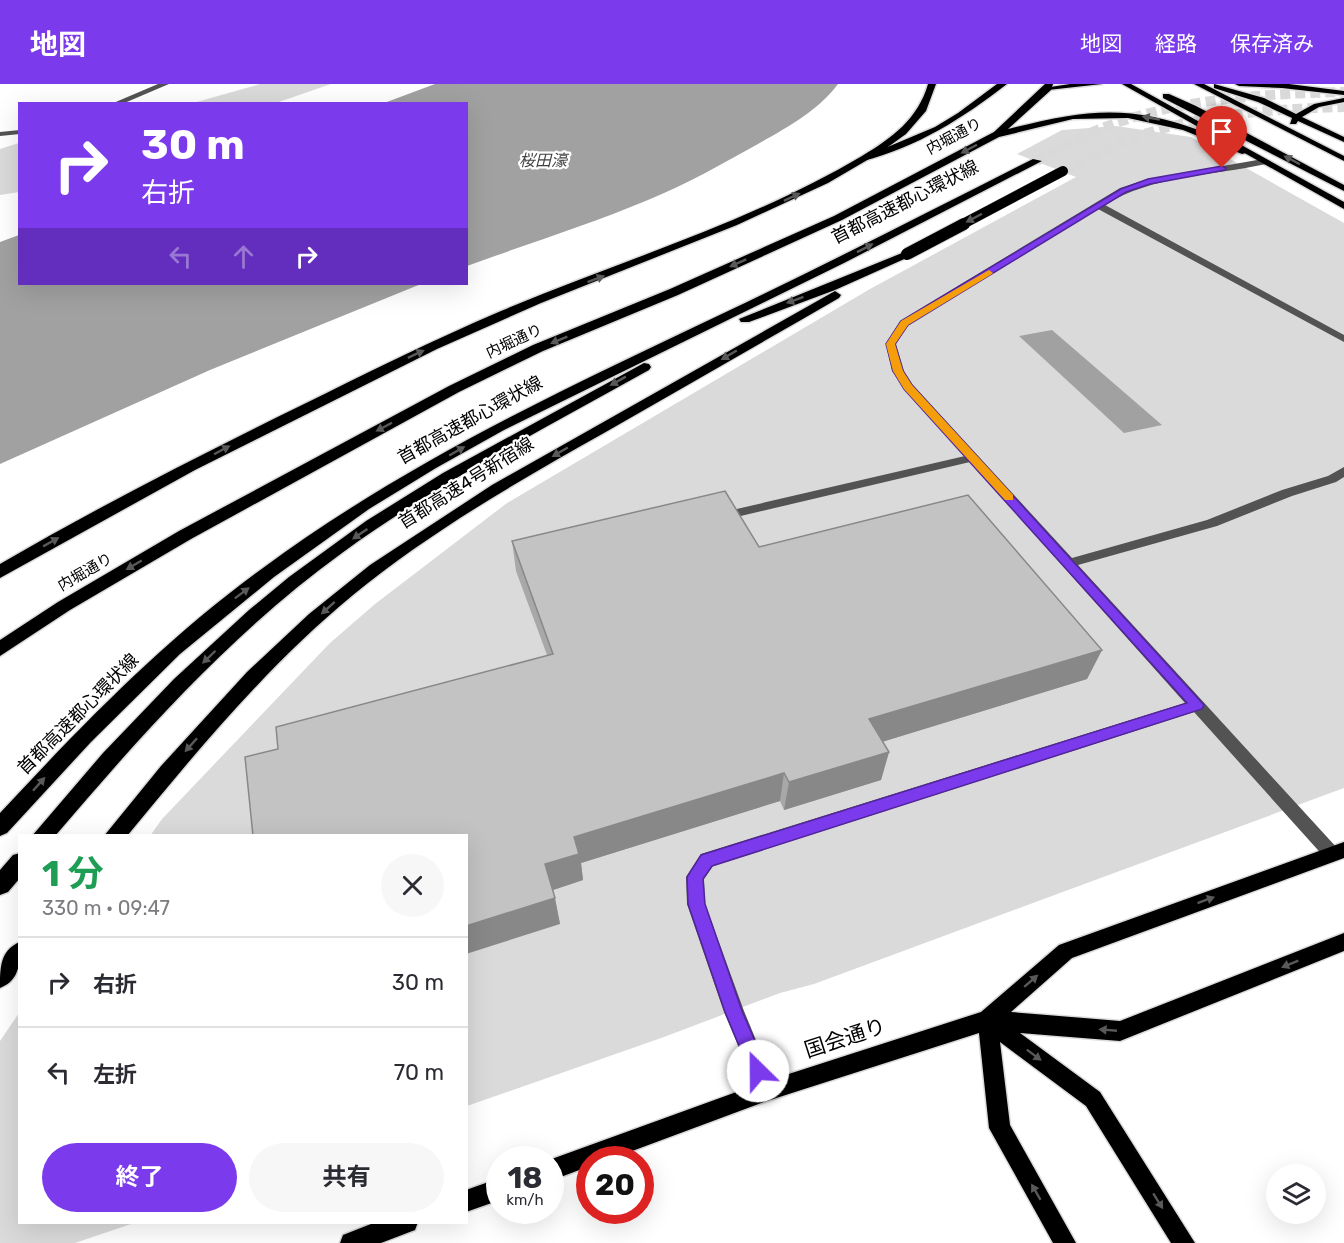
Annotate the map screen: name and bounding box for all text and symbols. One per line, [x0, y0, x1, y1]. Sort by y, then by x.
text: 地図 [30, 28, 86, 61]
text: 地図 [1080, 31, 1122, 56]
text: 経路 [1155, 31, 1197, 56]
text: 保存済み [1230, 31, 1314, 56]
pin [1196, 106, 1247, 168]
street label: 内堀通り [923, 114, 985, 158]
one-way arrow [1141, 114, 1160, 123]
icon: arrive [1205, 115, 1238, 148]
text: 30 m [141, 120, 245, 170]
icon: right [42, 126, 120, 204]
one-way arrow [960, 144, 977, 154]
water label: 桜田濠 [519, 151, 570, 170]
street label: 首都高速都心環状線 [828, 155, 982, 249]
one-way arrow [1284, 155, 1301, 165]
text: 右折 [141, 177, 195, 209]
one-way arrow [784, 192, 801, 201]
one-way arrow [965, 213, 982, 223]
icon: left [164, 240, 197, 273]
icon: ahead [227, 240, 260, 273]
icon: right [290, 240, 323, 273]
one-way arrow [856, 243, 873, 253]
one-way arrow [729, 259, 746, 268]
one-way arrow [587, 274, 605, 283]
one-way arrow [786, 296, 804, 306]
street label: 内堀通り [483, 320, 545, 362]
one-way arrow [549, 335, 567, 345]
one-way arrow [407, 349, 425, 359]
one-way arrow [721, 350, 737, 361]
street label: 首都高速都心環状線 [394, 371, 546, 469]
one-way arrow [609, 376, 626, 386]
one-way arrow [375, 422, 392, 432]
street label: 首都高速4号新宿線 [394, 433, 538, 533]
one-way arrow [214, 445, 231, 455]
one-way arrow [449, 446, 466, 456]
one-way arrow [551, 447, 568, 457]
one-way arrow [352, 528, 368, 539]
one-way arrow [42, 537, 59, 547]
street label: 内堀通り [55, 549, 115, 595]
one-way arrow [126, 559, 142, 570]
one-way arrow [234, 587, 250, 599]
one-way arrow [321, 601, 336, 615]
street label: 首都高速都心環状線 [13, 649, 143, 779]
one-way arrow [202, 650, 217, 664]
one-way arrow [184, 738, 198, 753]
one-way arrow [32, 777, 45, 792]
text: 1 分 [42, 852, 104, 895]
button: close [381, 854, 444, 917]
one-way arrow [1197, 895, 1215, 904]
text: 330 m · 09:47 [42, 896, 170, 920]
one-way arrow [1280, 959, 1298, 969]
icon: right [42, 966, 75, 999]
text: 30 m [392, 969, 444, 996]
text: 右折 [93, 971, 137, 998]
one-way arrow [1023, 975, 1038, 988]
street label: 国会通り [801, 1013, 889, 1062]
one-way arrow [1098, 1025, 1117, 1035]
position arrow [726, 1039, 790, 1103]
one-way arrow [1026, 1048, 1041, 1060]
icon: left [42, 1056, 75, 1089]
text: 70 m [394, 1059, 444, 1086]
text: 左折 [93, 1061, 137, 1088]
button: 終了 [42, 1143, 237, 1212]
button: 共有 [249, 1143, 444, 1212]
speed limit sign: 20 [576, 1146, 654, 1224]
text: 18 [507, 1160, 543, 1196]
map controls [1266, 1164, 1326, 1224]
button: layers [1266, 1164, 1326, 1224]
one-way arrow [1031, 1184, 1042, 1200]
text: km/h [506, 1191, 544, 1209]
one-way arrow [1152, 1193, 1163, 1209]

